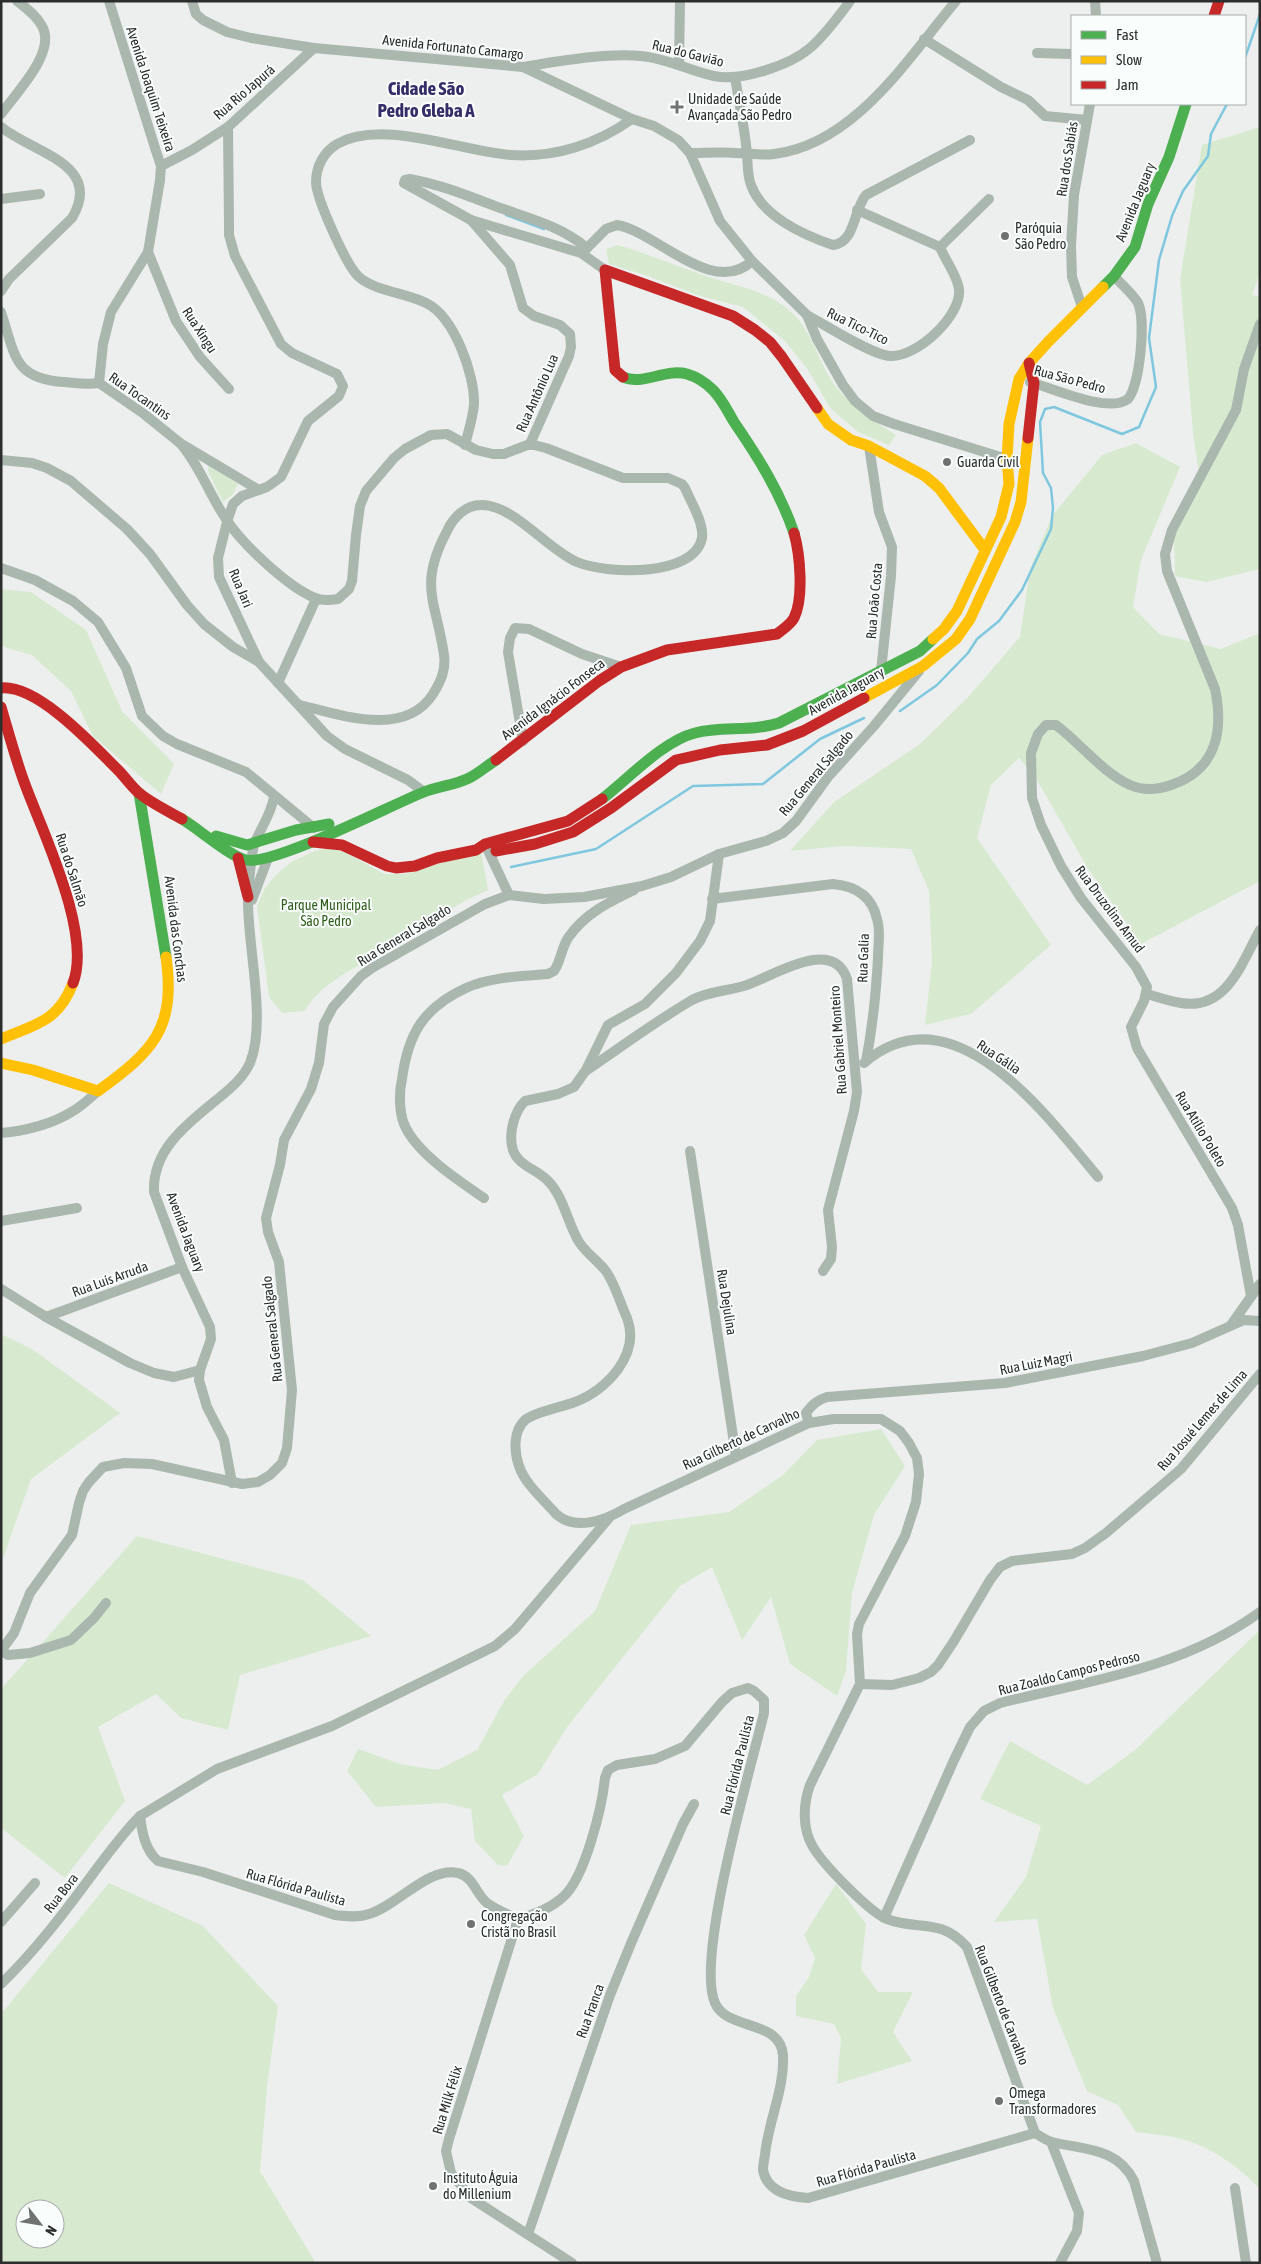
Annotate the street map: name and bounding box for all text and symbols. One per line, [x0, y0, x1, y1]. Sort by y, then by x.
legend [1071, 15, 1246, 105]
street label: Avenida Joaquim Teixeira [123, 25, 179, 153]
text: Fast [1116, 26, 1138, 43]
street label: Avenida Fortunato Camargo [382, 32, 524, 62]
street label: Rua do Gavião [650, 36, 726, 70]
text: Slow [1116, 51, 1142, 68]
street label: Rua Rio Japurá [210, 61, 278, 123]
text: Jam [1116, 76, 1139, 93]
district label: Cidade São Pedro Gleba A [377, 77, 475, 121]
place label: Unidade de Saúde Avançada São Pedro [688, 91, 792, 123]
marker: Unidade de Saúde Avançada São Pedro [670, 100, 684, 114]
street label: Rua dos Sabiás [1053, 120, 1081, 198]
street label: Avenida Jaguary [1112, 160, 1158, 244]
place label: Paróquia São Pedro [1015, 220, 1066, 252]
marker: Paróquia São Pedro [999, 230, 1011, 242]
street label: Rua Xingu [179, 304, 221, 356]
street label: Rua Tico-Tico [825, 304, 891, 348]
street label: Rua Antônio Lua [513, 352, 561, 434]
street label: Rua São Pedro [1032, 362, 1108, 396]
street label: Rua Tocantins [106, 369, 174, 423]
place label: Guarda Civil [957, 454, 1019, 470]
marker: Guarda Civil [941, 456, 953, 468]
street label: Rua João Costa [863, 562, 885, 640]
street label: Rua Jari [226, 566, 256, 610]
street label: Avenida Ignácio Fonseca [498, 655, 608, 743]
street label: Avenida Jaguary [805, 664, 887, 718]
street label: Rua General Salgado [776, 727, 856, 819]
street label: Rua do Salmão [53, 831, 91, 909]
street label: Rua Druzolina Amud [1072, 862, 1148, 956]
street label: Avenida das Conchas [162, 875, 190, 983]
park label: Parque Municipal São Pedro [281, 897, 371, 929]
street label: Rua General Salgado [354, 901, 454, 969]
street label: Rua Galia [854, 933, 872, 983]
street label: Rua Gabriel Monteiro [826, 985, 850, 1095]
street label: Rua Gália [974, 1037, 1024, 1077]
street label: Rua Atílio Poleto [1172, 1088, 1230, 1170]
street label: Avenida Jaguary [163, 1190, 209, 1274]
street label: Rua Luís Arruda [70, 1258, 150, 1300]
street label: Rua Dejulina [714, 1268, 740, 1336]
street label: Rua General Salgado [258, 1275, 286, 1383]
street label: Rua Luiz Magri [998, 1348, 1074, 1378]
street label: Rua Josué Lemes de Lima [1154, 1366, 1250, 1474]
street label: Rua Gilberto de Carvalho [680, 1405, 802, 1473]
street label: Rua Zoaldo Campos Pedroso [997, 1648, 1141, 1698]
street label: Rua Flórida Paulista [717, 1713, 757, 1817]
street label: Rua Flórida Paulista [244, 1865, 348, 1909]
street label: Rua Bora [41, 1870, 81, 1916]
place label: Congregação Cristã no Brasil [481, 1908, 556, 1940]
marker: Congregação Cristã no Brasil [465, 1918, 477, 1930]
street label: Rua Gilberto de Carvalho [972, 1943, 1032, 2067]
street label: Rua Franca [573, 1982, 607, 2040]
street label: Rua Milk Félix [429, 2063, 465, 2136]
place label: Omega Transformadores [1009, 2085, 1096, 2117]
marker: Omega Transformadores [993, 2095, 1005, 2107]
street label: Rua Flórida Paulista [814, 2146, 918, 2190]
place label: Instituto Águia do Millenium [443, 2170, 518, 2202]
marker: Instituto Águia do Millenium [427, 2180, 439, 2192]
north arrow [15, 2199, 65, 2249]
text: N [42, 2223, 60, 2238]

